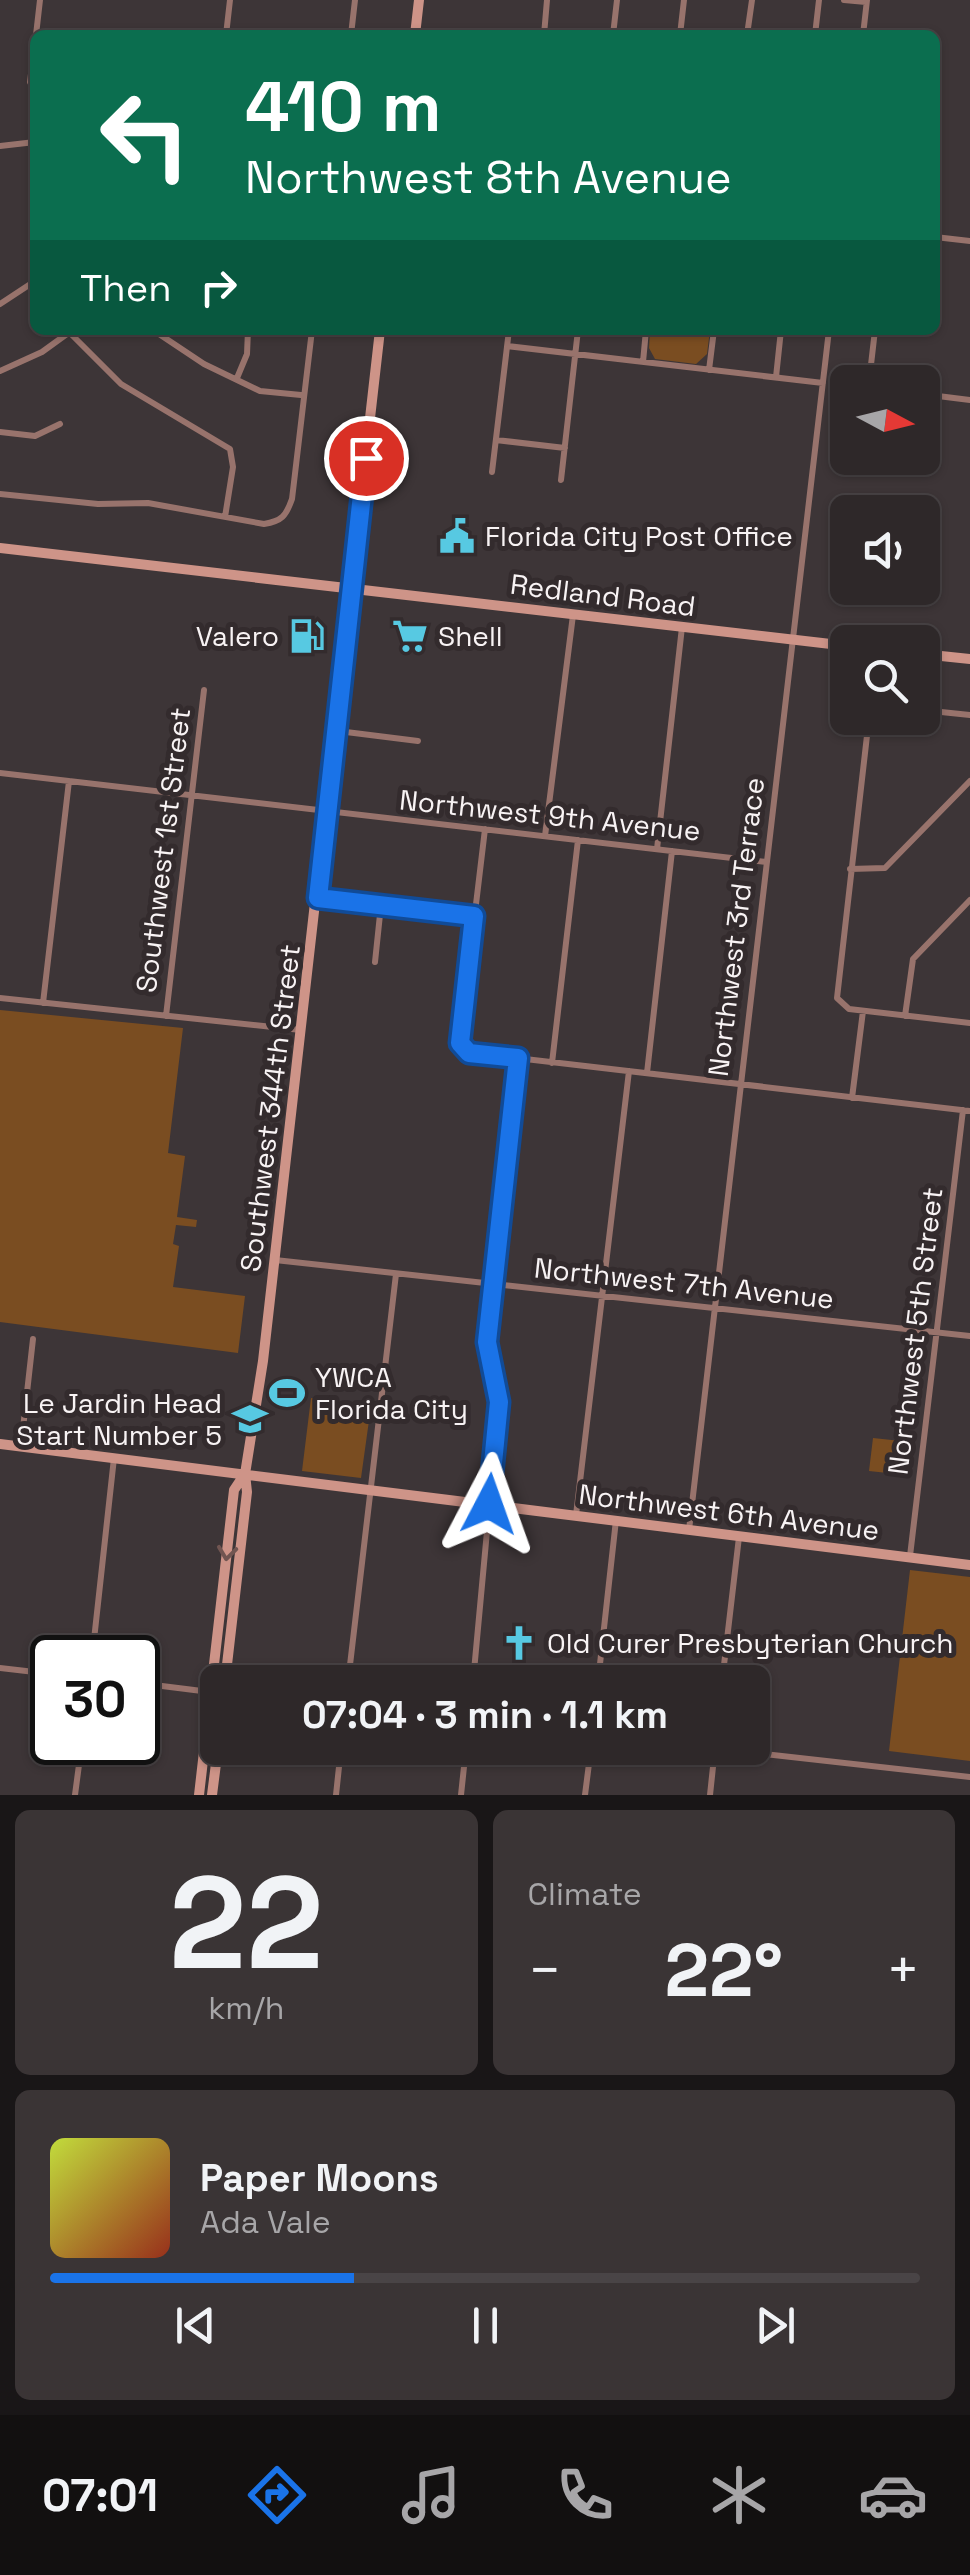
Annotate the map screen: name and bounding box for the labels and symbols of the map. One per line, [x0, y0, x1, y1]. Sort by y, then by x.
north arrow [830, 365, 940, 475]
pin [324, 416, 409, 501]
public building icon: Florida City Post Office [438, 517, 476, 555]
place label: Florida City Post Office [485, 518, 793, 554]
street label: Redland Road [508, 566, 698, 624]
fuel station icon: Valero [288, 617, 326, 655]
supermarket icon: Shell [391, 617, 429, 655]
place label: Valero [196, 618, 279, 654]
place label: Shell [438, 618, 503, 654]
street label: Southwest 1st Street [128, 706, 198, 994]
street label: Northwest 3rd Terrace [700, 775, 772, 1079]
street label: Northwest 9th Avenue [398, 781, 702, 849]
street label: Southwest 344th Street [232, 942, 308, 1274]
street label: Northwest 5th Street [880, 1185, 950, 1477]
street label: Northwest 7th Avenue [532, 1249, 836, 1317]
place label: YWCA Florida City [315, 1359, 468, 1427]
sports icon: YWCA Florida City [268, 1374, 306, 1412]
place label: Le Jardin Head Start Number 5 [16, 1385, 222, 1453]
school or university icon: Le Jardin Head Start Number 5 [231, 1400, 269, 1438]
position arrow [437, 1452, 541, 1556]
street label: Northwest 6th Avenue [577, 1476, 881, 1548]
one-way arrow [217, 1546, 238, 1562]
church icon: Old Curer Presbyterian Church [500, 1624, 538, 1662]
place label: Old Curer Presbyterian Church [547, 1625, 954, 1661]
speed limit sign: 30 [30, 1635, 160, 1765]

